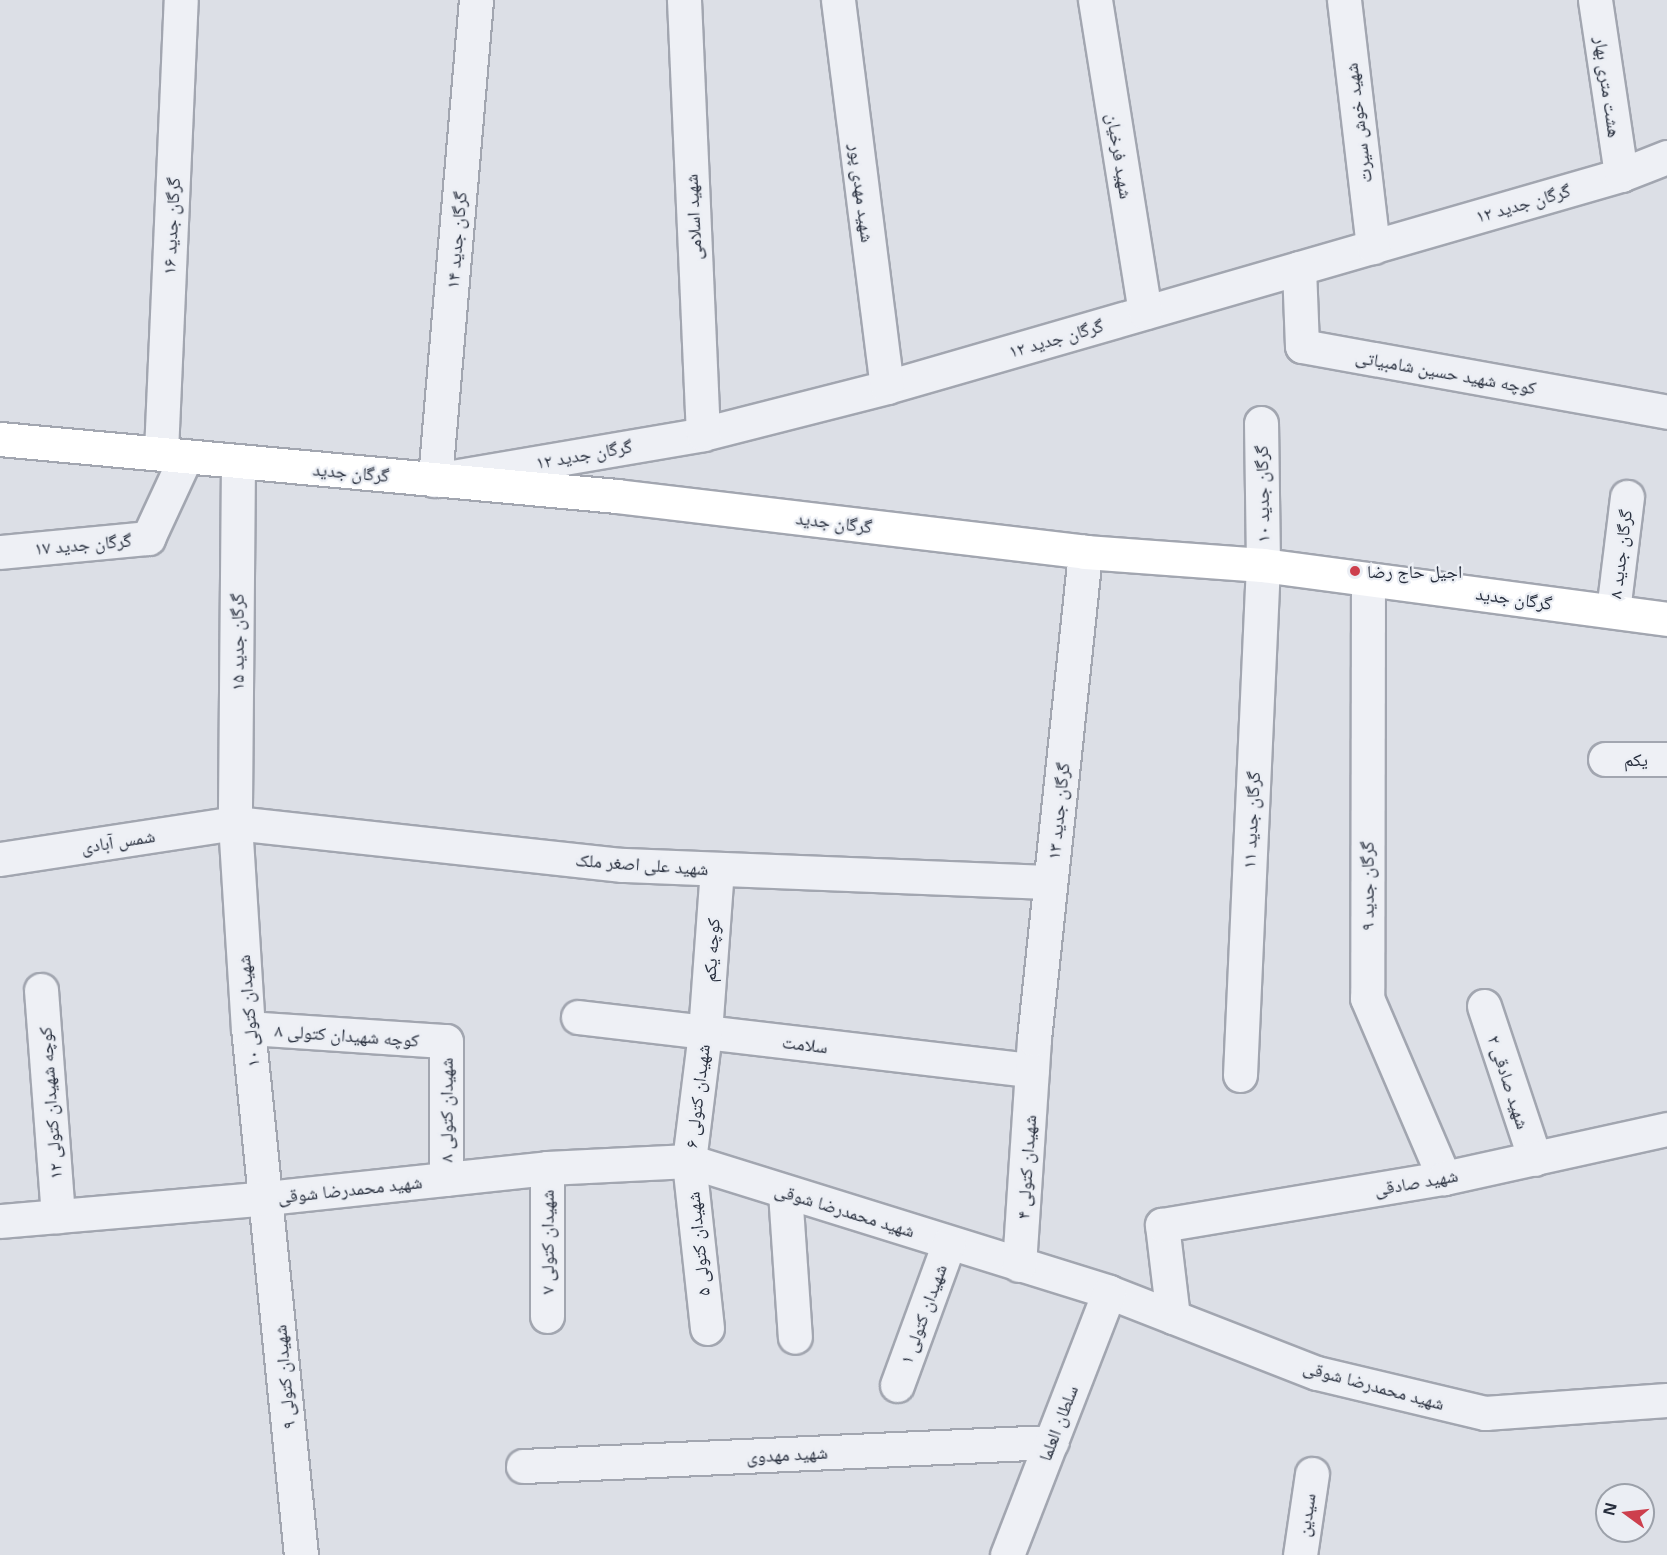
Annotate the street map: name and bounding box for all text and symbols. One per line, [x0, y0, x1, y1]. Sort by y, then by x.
street label: هشت متری بهار [1590, 35, 1626, 139]
street label: شهید خوش سیرت [1340, 62, 1376, 184]
street label: شهید فرخیان [1103, 112, 1137, 200]
street label: شهید مهدی پور [845, 142, 879, 244]
street label: شهید اسلامی [680, 173, 706, 261]
street label: گرگان جدید ۱۶ [158, 177, 184, 275]
street label: گرگان جدید ۱۲ [1473, 179, 1573, 227]
street label: گرگان جدید ۱۴ [441, 190, 471, 290]
street label: گرگان جدید ۱۲ [1006, 314, 1106, 362]
street label: کوچه شهید حسین شامبیاتی [1354, 345, 1538, 399]
street label: گرگان جدید ۱۲ [534, 435, 634, 473]
street label: گرگان جدید ۱۰ [1250, 445, 1274, 543]
street label: گرگان جدید [312, 458, 390, 486]
street label: گرگان جدید [795, 507, 873, 537]
street label: گرگان جدید ۸ [1604, 508, 1636, 600]
street label: ۱۷ گرگان جدید [33, 529, 133, 559]
place label: اجیل حاج رضا [1367, 560, 1462, 582]
marker: اجیل حاج رضا [1348, 564, 1362, 578]
street label: گرگان جدید [1475, 582, 1553, 614]
street label: ۱۵ گرگان جدید [226, 593, 248, 691]
street label: یکم [1624, 748, 1648, 770]
street label: گرگان جدید ۱۳ [1042, 761, 1074, 861]
street label: گرگان جدید ۱۱ [1238, 771, 1264, 869]
street label: شمس آبادی [79, 824, 157, 858]
street label: گرگان جدید ۹ [1356, 841, 1378, 931]
street label: شهید علی اصغر ملک [575, 849, 709, 879]
street label: کوچه یکم [698, 917, 724, 983]
street label: ۱۰ شهیدان کتولی [232, 954, 264, 1068]
street label: کوچه شهیدان کتولی ۸ [274, 1019, 420, 1051]
street label: کوچه شهیدان کتولی ۱۲ [34, 1026, 66, 1180]
street label: سلامت [781, 1030, 829, 1058]
street label: ۲ شهید صادقی [1484, 1032, 1534, 1132]
street label: ۶ شهیدان کتولی [680, 1043, 714, 1149]
street label: ۸ شهیدان کتولی [435, 1058, 457, 1162]
street label: ۴ شهیدان کتولی [1012, 1114, 1040, 1220]
street label: شهید صادقی [1373, 1164, 1459, 1200]
street label: شهید محمدرضا شوقی [277, 1171, 423, 1207]
street label: شهید محمدرضا شوقی [772, 1178, 918, 1242]
street label: ۷ شهیدان کتولی [536, 1190, 558, 1294]
street label: ۵ شهیدان کتولی [682, 1191, 714, 1297]
street label: ۱ شهیدان کتولی [895, 1261, 951, 1367]
street label: ۹ شهیدان کتولی [269, 1324, 299, 1430]
street label: شهید محمدرضا شوقی [1301, 1356, 1447, 1414]
street label: سلطان العلما [1034, 1382, 1082, 1464]
street label: شهید مهدوی [746, 1441, 828, 1467]
north arrow [1595, 1483, 1655, 1543]
street label: سیدین [1292, 1492, 1320, 1538]
text: N [1597, 1500, 1622, 1518]

